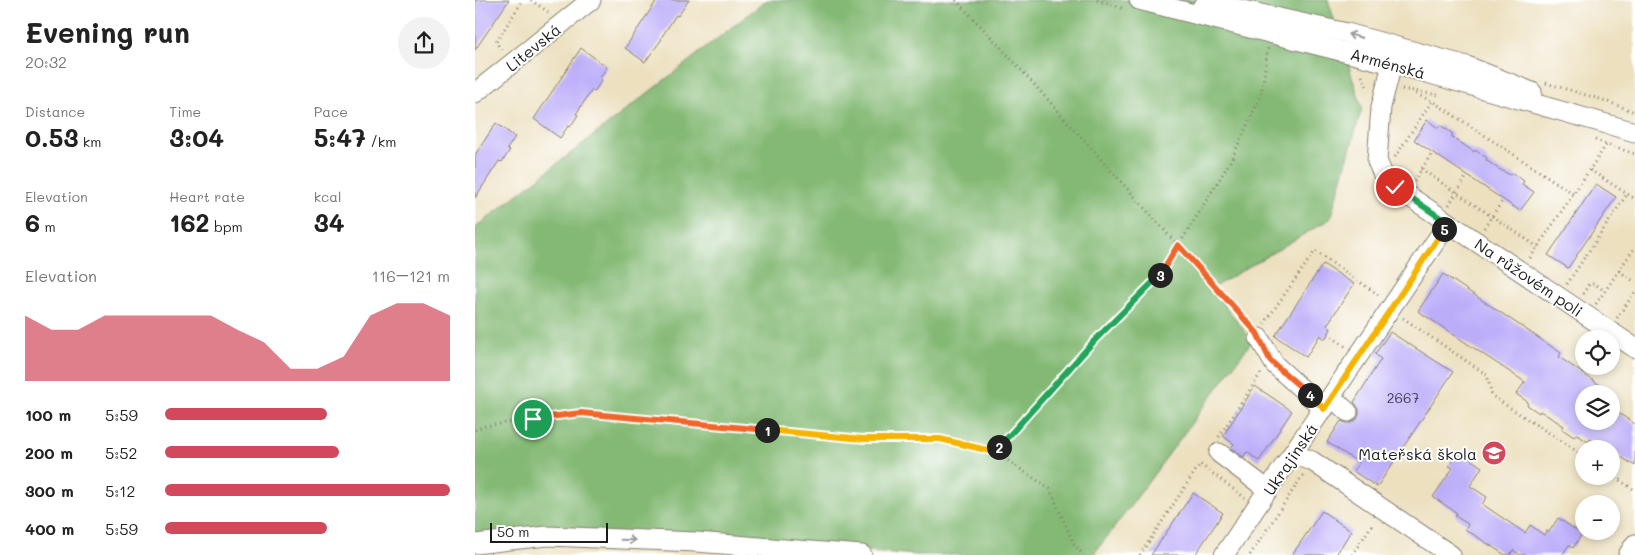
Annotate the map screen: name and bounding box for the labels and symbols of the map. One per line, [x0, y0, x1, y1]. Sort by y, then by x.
street label: Litevská [501, 18, 565, 76]
one-way arrow [1348, 30, 1364, 40]
street label: Arménská [1348, 43, 1428, 83]
pin [1374, 166, 1416, 208]
pin: 5 [1431, 216, 1457, 242]
street label: Na růžovém poli [1471, 233, 1587, 321]
pin: 3 [1147, 262, 1173, 288]
pin: 4 [1297, 382, 1323, 408]
house number: 2667 [1387, 388, 1419, 407]
pin [512, 398, 554, 440]
pin: 1 [755, 418, 779, 442]
street label: Ukrajinská [1258, 419, 1322, 499]
pin: 2 [987, 434, 1011, 460]
school or university icon: Mateřská škola [1481, 440, 1507, 466]
place label: Mateřská škola [1358, 443, 1477, 464]
scale bar [490, 520, 607, 543]
one-way arrow [620, 535, 636, 544]

